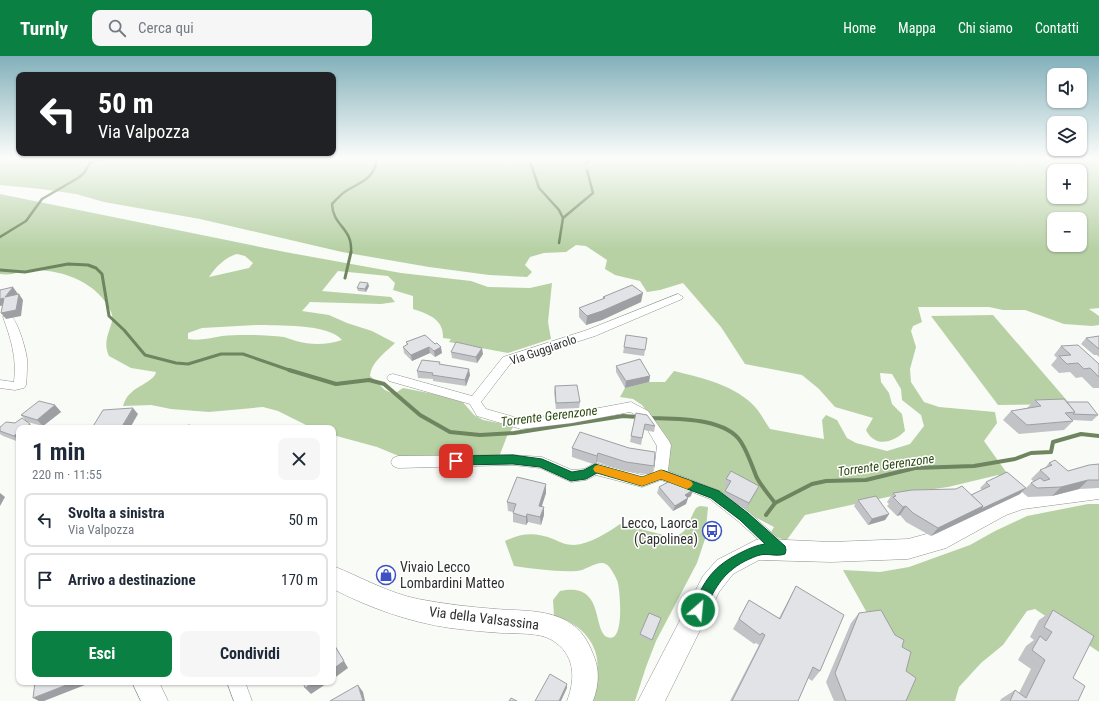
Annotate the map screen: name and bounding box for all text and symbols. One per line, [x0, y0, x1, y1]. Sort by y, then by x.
search box [92, 10, 372, 46]
text: Turnly [20, 17, 68, 40]
icon: search [106, 17, 128, 39]
text: Cerca qui [138, 19, 194, 37]
text: Home [843, 20, 876, 36]
text: Mappa [898, 20, 936, 36]
text: Chi siamo [958, 20, 1013, 36]
text: Contatti [1035, 20, 1079, 36]
map controls [1047, 68, 1087, 252]
button: sound [1047, 68, 1087, 108]
text: 50 m [98, 87, 154, 120]
icon: left [32, 88, 84, 140]
button: layers [1047, 116, 1087, 156]
text: Via Valpozza [98, 121, 190, 142]
button: + [1047, 164, 1087, 204]
button: − [1047, 212, 1087, 252]
street label: Via Guggiarolo [508, 332, 578, 368]
water label: Torrente Gerenzone [500, 403, 598, 429]
text: 1 min [32, 438, 85, 466]
button: close [278, 438, 320, 480]
pin [439, 444, 473, 478]
icon: arrive [445, 450, 467, 472]
water label: Torrente Gerenzone [837, 451, 935, 479]
text: 220 m · 11:55 [32, 467, 102, 482]
text: Svolta a sinistra [68, 504, 165, 522]
icon: left [34, 509, 56, 531]
text: 50 m [288, 511, 318, 529]
place label: Lecco, Laorca (Capolinea) [621, 515, 698, 548]
bus stop icon: Lecco, Laorca (Capolinea) [701, 520, 723, 542]
text: Via Valpozza [68, 522, 134, 537]
place label: Vivaio Lecco Lombardini Matteo [400, 559, 505, 591]
shop icon: Vivaio Lecco Lombardini Matteo [375, 564, 397, 586]
icon: arrive [34, 569, 56, 591]
text: Arrivo a destinazione [68, 571, 196, 589]
text: 170 m [281, 571, 318, 589]
position arrow [677, 589, 719, 631]
street label: Via della Valsassina [428, 603, 540, 633]
button: Esci [32, 631, 172, 677]
button: Condividi [180, 631, 320, 677]

